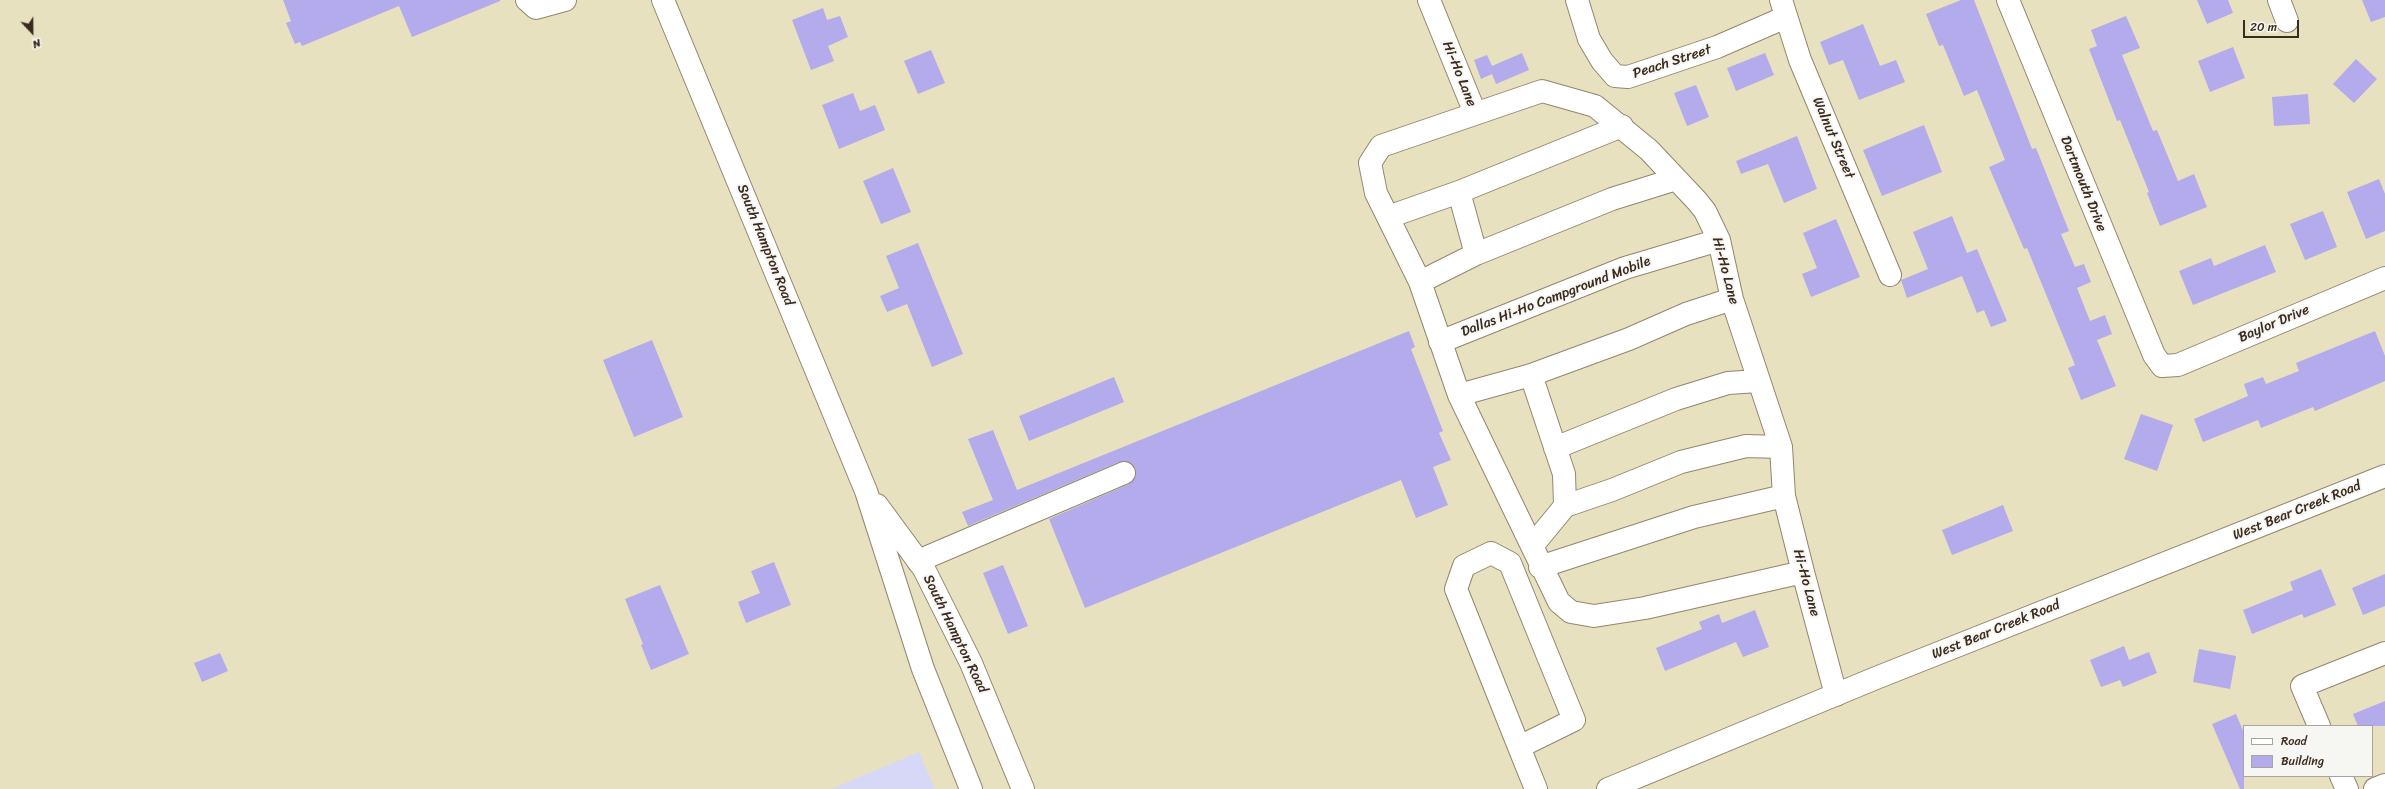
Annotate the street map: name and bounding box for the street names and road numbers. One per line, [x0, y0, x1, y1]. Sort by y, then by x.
street label: Hi-Ho Lane [1438, 39, 1480, 109]
street label: Peach Street [1631, 41, 1713, 83]
street label: Walnut Street [1808, 95, 1858, 181]
street label: Dartmouth Drive [2056, 134, 2110, 234]
street label: South Hampton Road [733, 182, 797, 308]
street label: Hi-Ho Lane [1708, 235, 1742, 307]
street label: Dallas Hi-Ho Campground Mobile [1459, 253, 1653, 341]
street label: Baylor Drive [2236, 302, 2312, 346]
street label: West Bear Creek Road [2231, 478, 2363, 544]
street label: Hi-Ho Lane [1789, 547, 1823, 619]
street label: South Hampton Road [919, 572, 991, 696]
street label: West Bear Creek Road [1930, 597, 2062, 663]

